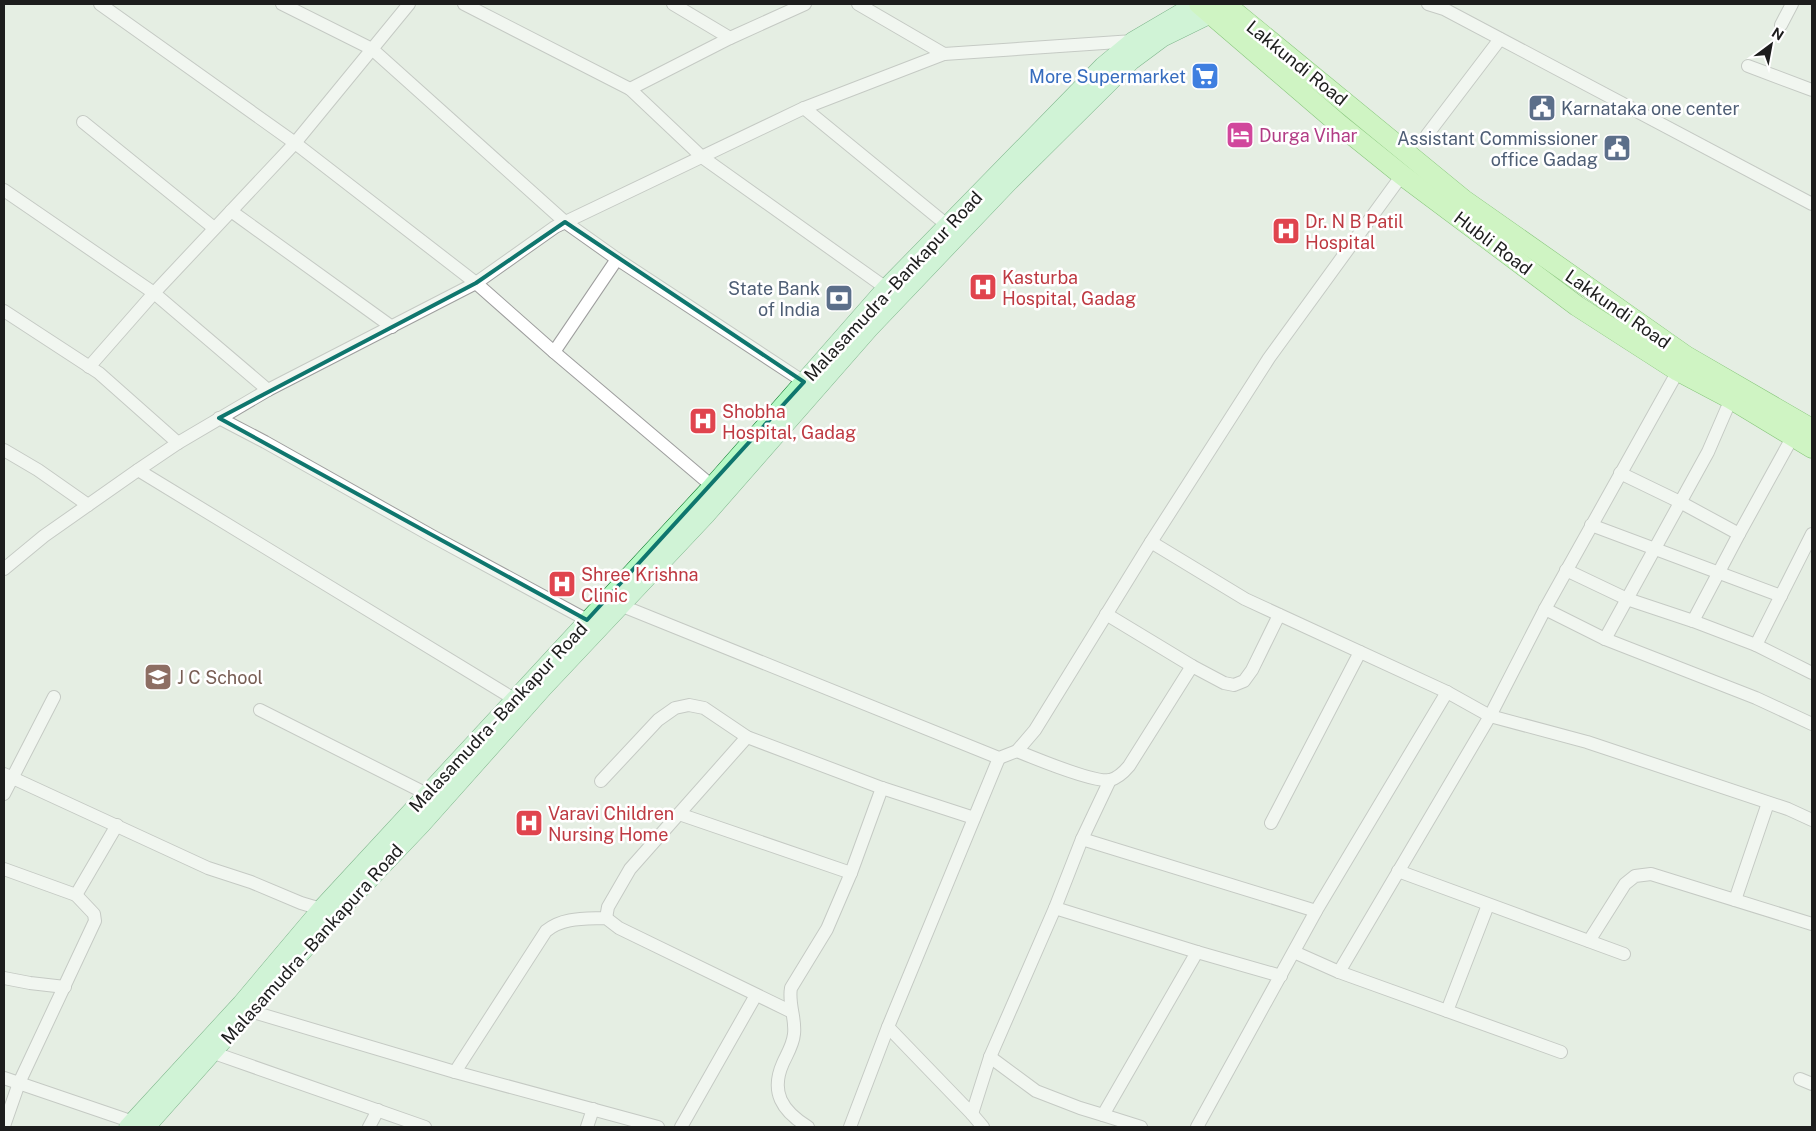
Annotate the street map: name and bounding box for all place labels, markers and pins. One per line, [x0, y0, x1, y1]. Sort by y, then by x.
supermarket icon: More Supermarket [1190, 61, 1220, 91]
place label: More Supermarket [1029, 66, 1186, 87]
public building icon: Karnataka one center [1527, 93, 1557, 123]
place label: Karnataka one center [1561, 98, 1740, 119]
hotel icon: Durga Vihar [1225, 120, 1255, 150]
place label: Durga Vihar [1259, 125, 1358, 146]
place label: Assistant Commissioner office Gadag [1397, 128, 1598, 170]
public building icon: Assistant Commissioner office Gadag [1602, 133, 1632, 163]
place label: Dr. N B Patil Hospital [1305, 211, 1404, 253]
hospital icon: Dr. N B Patil Hospital [1271, 216, 1301, 246]
place label: Kasturba Hospital, Gadag [1002, 267, 1136, 309]
hospital icon: Kasturba Hospital, Gadag [968, 272, 998, 302]
place label: State Bank of India [728, 278, 820, 320]
bank icon: State Bank of India [824, 283, 854, 313]
place label: Shobha Hospital, Gadag [722, 401, 856, 443]
hospital icon: Shobha Hospital, Gadag [688, 406, 718, 436]
place label: Shree Krishna Clinic [581, 564, 699, 606]
hospital icon: Shree Krishna Clinic [547, 569, 577, 599]
school or university icon: J C School [143, 662, 173, 692]
place label: J C School [177, 667, 263, 688]
place label: Varavi Children Nursing Home [548, 803, 674, 845]
hospital icon: Varavi Children Nursing Home [514, 808, 544, 838]

